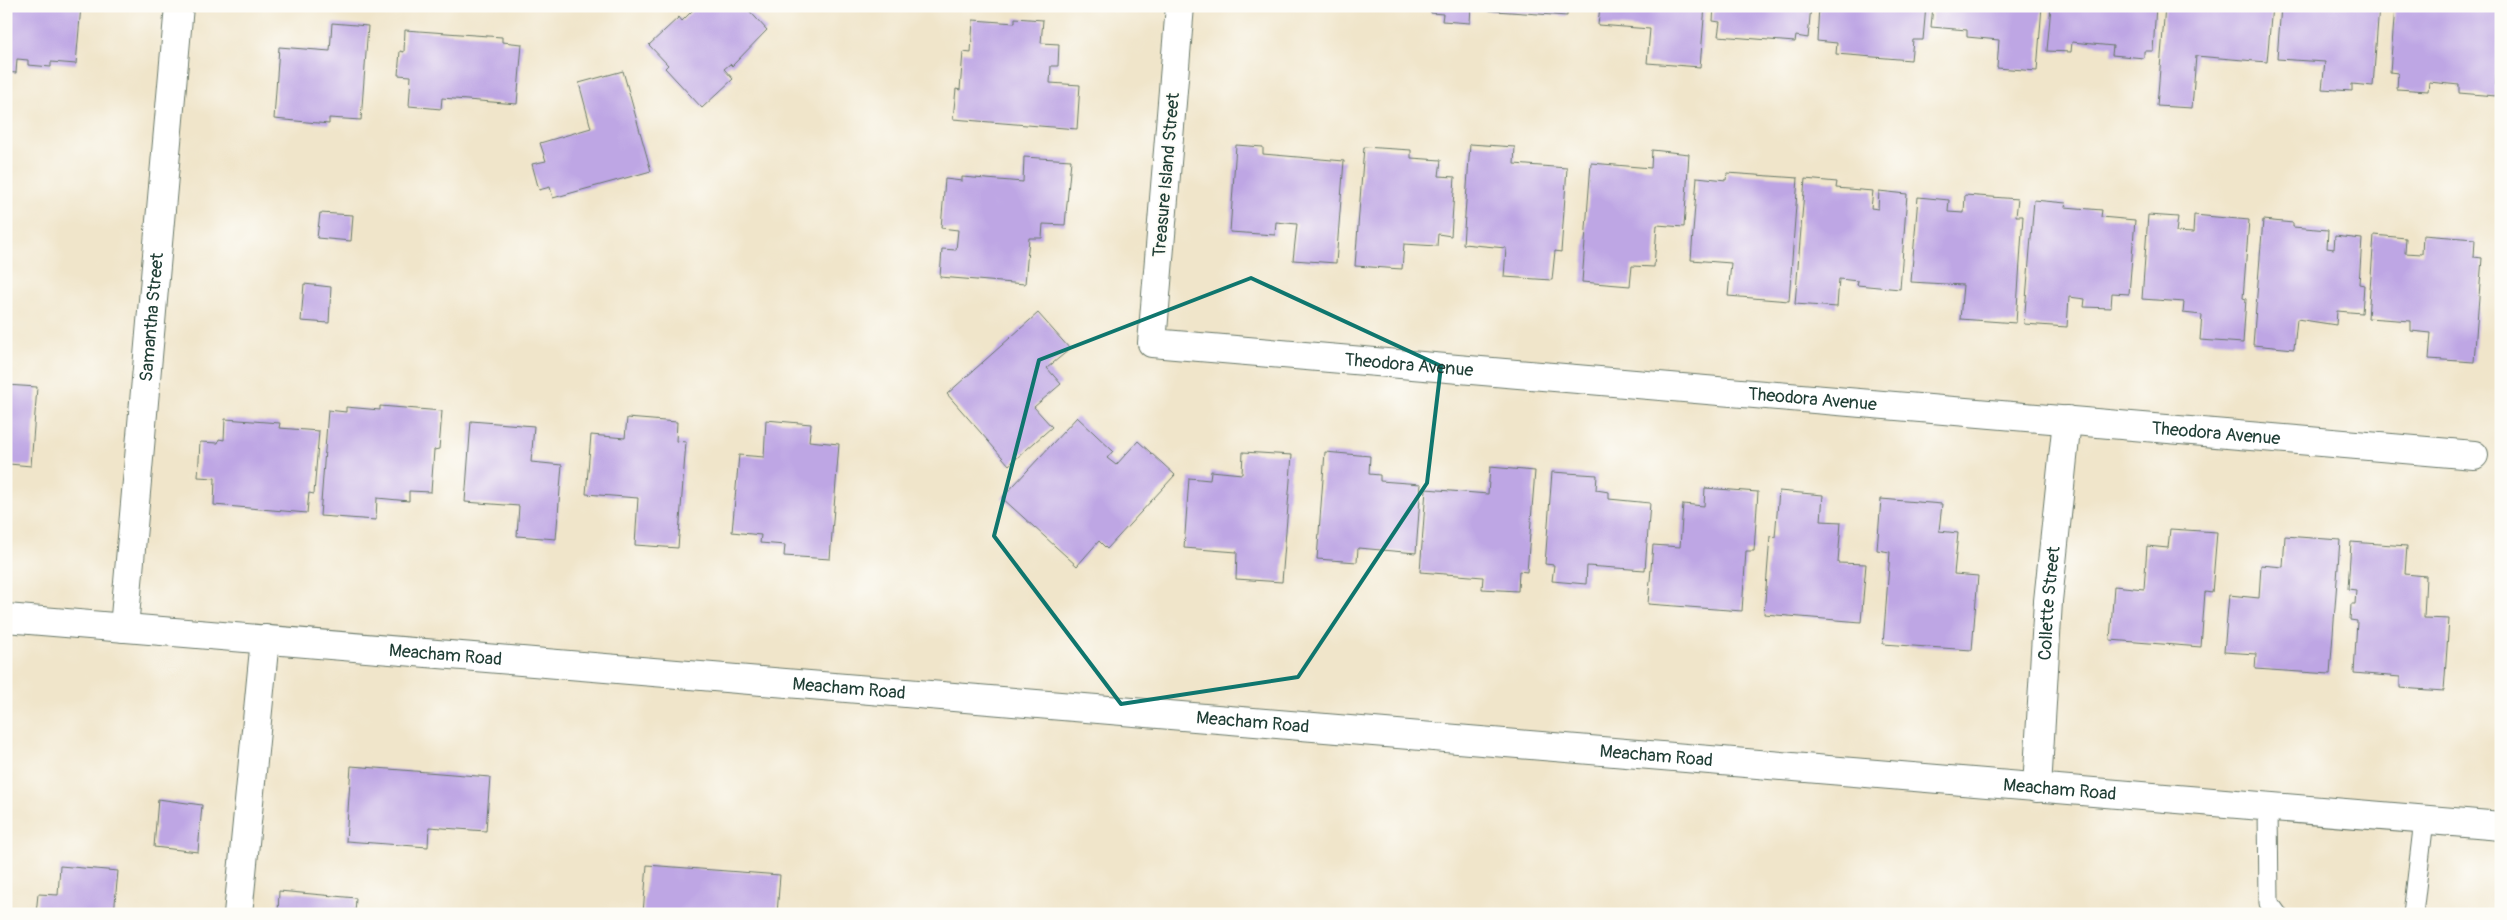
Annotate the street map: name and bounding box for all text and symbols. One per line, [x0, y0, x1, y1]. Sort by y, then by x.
street label: Treasure Island Street [1148, 91, 1185, 258]
street label: Samantha Street [135, 251, 169, 383]
street label: Theodora Avenue [1344, 348, 1474, 382]
street label: Theodora Avenue [1747, 383, 1878, 416]
street label: Theodora Avenue [2151, 417, 2281, 451]
street label: Collette Street [2034, 545, 2066, 661]
street label: Meacham Road [388, 639, 503, 671]
street label: Meacham Road [792, 673, 906, 705]
street label: Meacham Road [1195, 706, 1310, 739]
street label: Meacham Road [1599, 740, 1714, 772]
street label: Meacham Road [2002, 774, 2117, 806]

